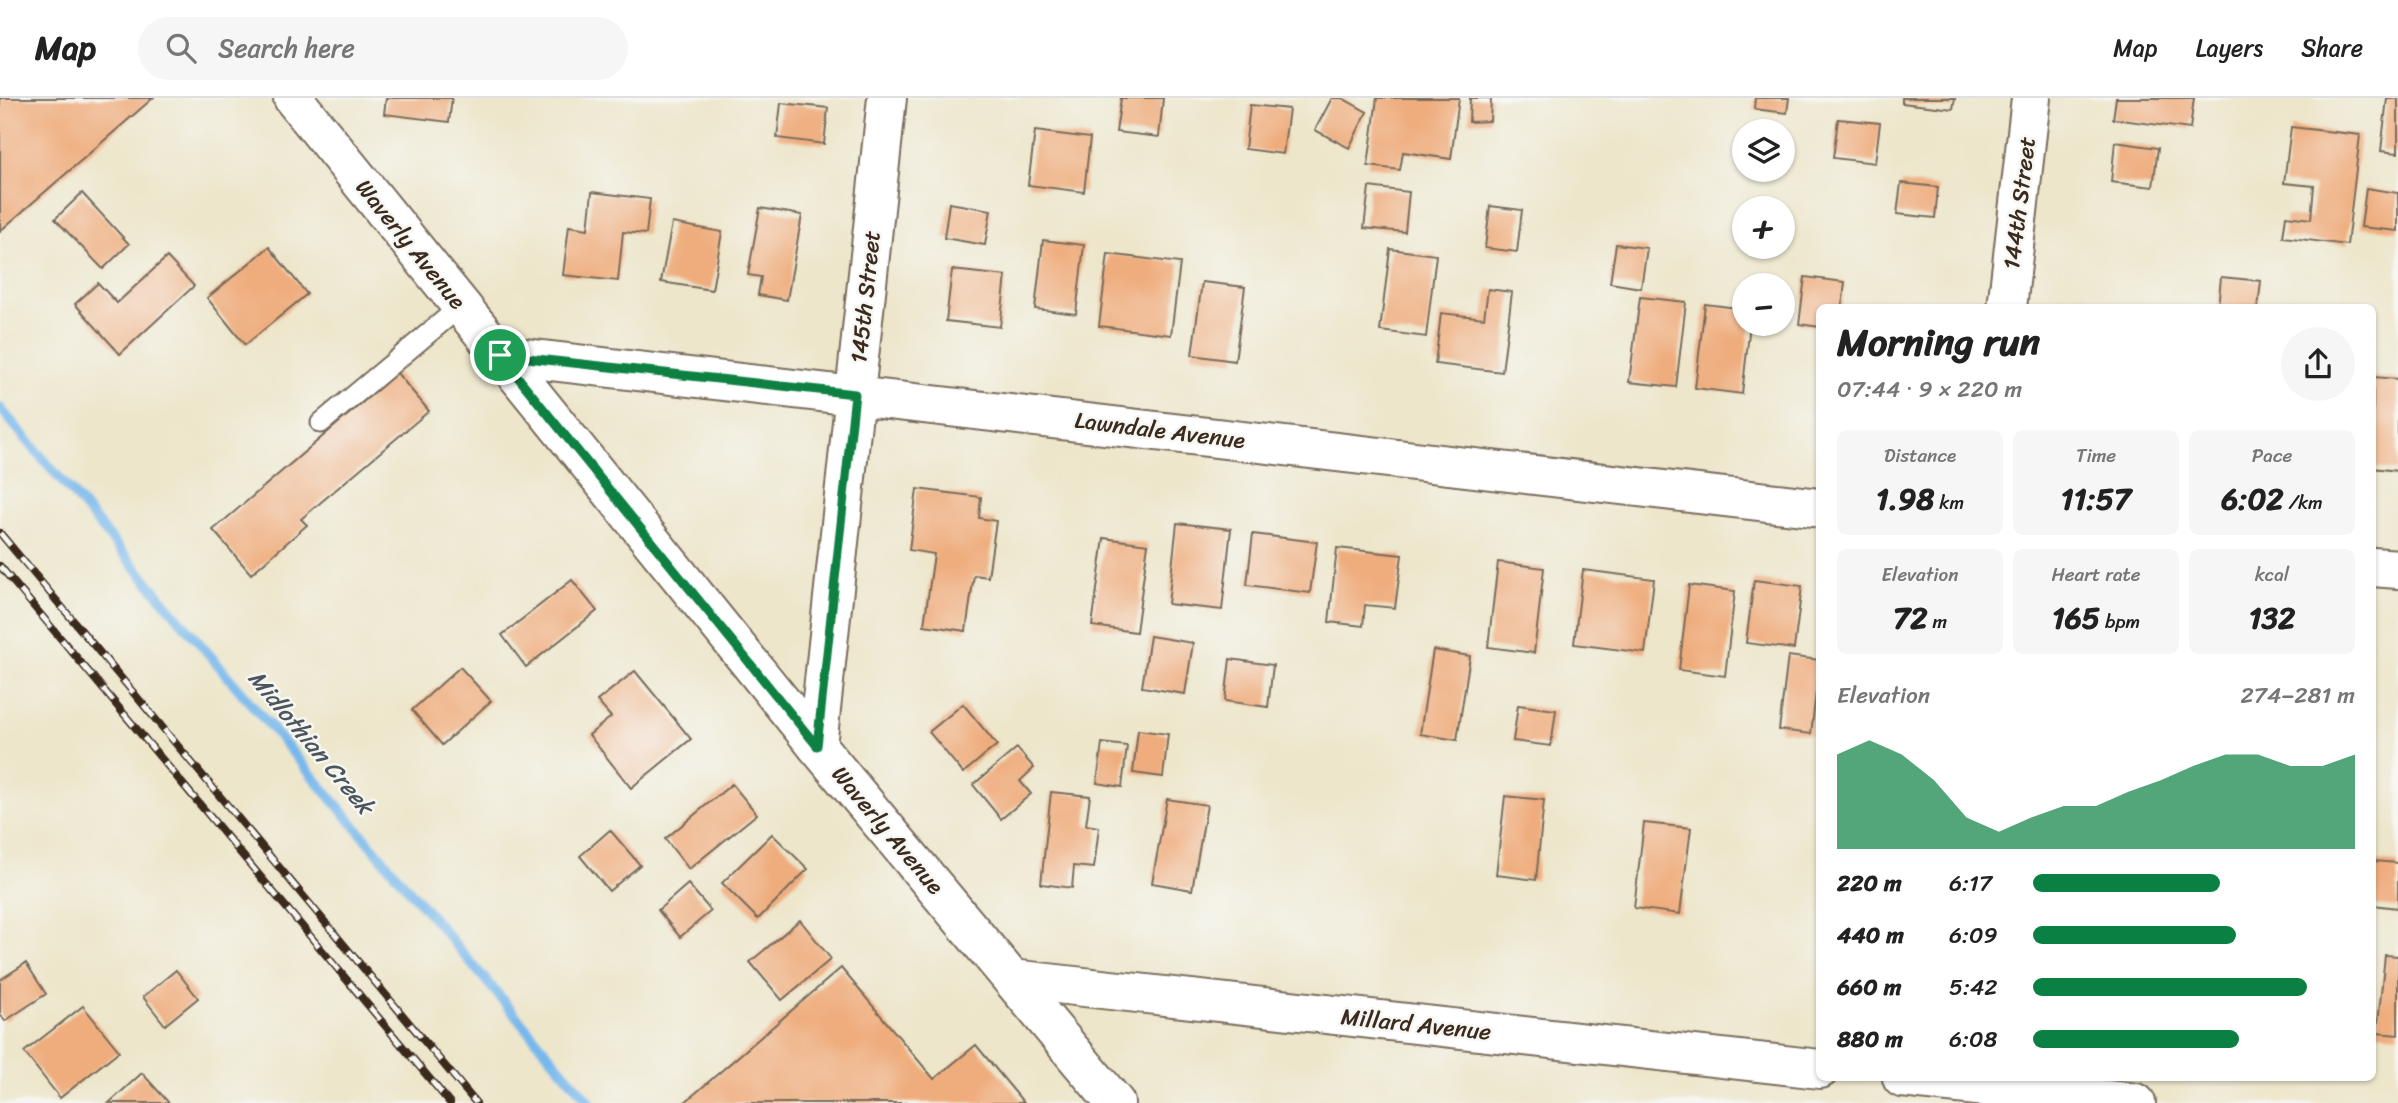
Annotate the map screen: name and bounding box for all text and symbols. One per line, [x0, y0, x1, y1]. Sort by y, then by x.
search box [138, 17, 628, 80]
text: Map [35, 19, 96, 77]
text: Search here [218, 25, 355, 71]
text: Map [2113, 27, 2158, 69]
text: Layers [2196, 27, 2263, 69]
text: Share [2301, 27, 2363, 69]
icon: search [162, 29, 200, 67]
map controls [1732, 119, 1795, 336]
button: layers [1732, 119, 1795, 182]
street label: 144th Street [1991, 134, 2048, 272]
street label: Waverly Avenue [345, 170, 477, 319]
button: + [1732, 196, 1795, 259]
street label: 145th Street [838, 229, 893, 365]
button: − [1732, 273, 1795, 336]
text: Morning run [1837, 309, 2040, 376]
pin [470, 325, 530, 385]
button: share [2281, 327, 2355, 401]
icon: arrive [481, 336, 519, 374]
text: 07:44 · 9 × 220 m [1837, 369, 2022, 410]
street label: Lawndale Avenue [1072, 400, 1247, 461]
text: Distance [1884, 439, 1956, 472]
text: Time [2076, 439, 2116, 472]
text: Pace [2252, 439, 2292, 472]
text: 1.98 [1876, 472, 1934, 526]
text: 11:57 [2061, 472, 2131, 526]
text: 6:02 [2221, 472, 2284, 526]
text: km [1934, 486, 1964, 519]
text: /km [2284, 486, 2323, 519]
text: Elevation [1882, 558, 1958, 591]
text: Heart rate [2051, 558, 2141, 591]
text: kcal [2255, 558, 2289, 591]
text: 72 [1893, 591, 1927, 645]
text: 165 [2052, 591, 2100, 645]
text: 132 [2249, 591, 2295, 645]
text: m [1927, 605, 1947, 638]
text: bpm [2100, 605, 2140, 638]
water label: Midlothian Creek [237, 660, 387, 827]
text: Elevation [1837, 675, 1930, 716]
text: 274–281 m [2241, 675, 2355, 716]
street label: Waverly Avenue [821, 756, 954, 904]
text: 220 m [1837, 863, 1902, 904]
text: 6:17 [1949, 863, 1992, 904]
text: 440 m [1837, 915, 1904, 956]
text: 6:09 [1949, 915, 1998, 956]
text: 660 m [1837, 967, 1901, 1008]
text: 5:42 [1949, 967, 1998, 1008]
street label: Millard Avenue [1339, 996, 1493, 1053]
text: 880 m [1837, 1019, 1903, 1060]
text: 6:08 [1949, 1019, 1997, 1060]

